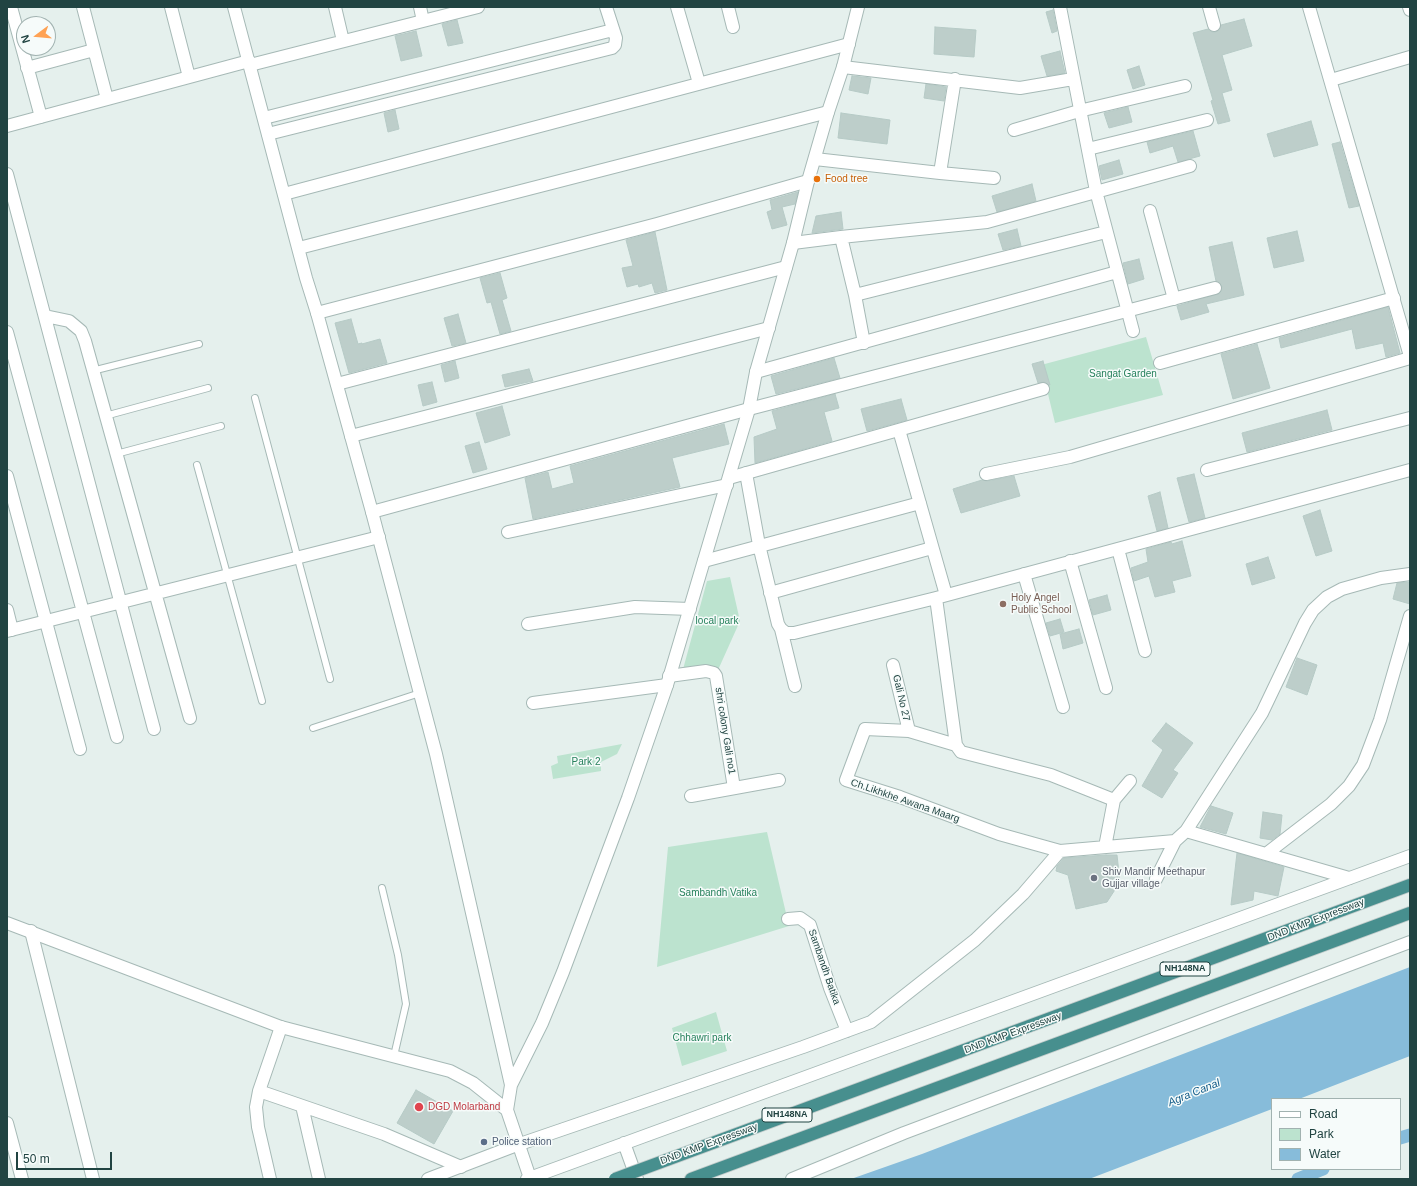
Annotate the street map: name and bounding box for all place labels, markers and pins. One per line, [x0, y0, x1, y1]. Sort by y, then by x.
place label: Food tree [825, 173, 868, 185]
marker: Food tree [812, 174, 822, 184]
place label: Holy Angel Public School [1011, 592, 1072, 616]
marker: Holy Angel Public School [998, 599, 1008, 609]
place label: Shiv Mandir Meethapur Gujjar village [1102, 866, 1205, 890]
marker: Shiv Mandir Meethapur Gujjar village [1089, 873, 1099, 883]
marker: DGD Molarband [413, 1101, 425, 1113]
place label: DGD Molarband [428, 1101, 500, 1113]
place label: Police station [492, 1136, 551, 1148]
marker: Police station [479, 1137, 489, 1147]

